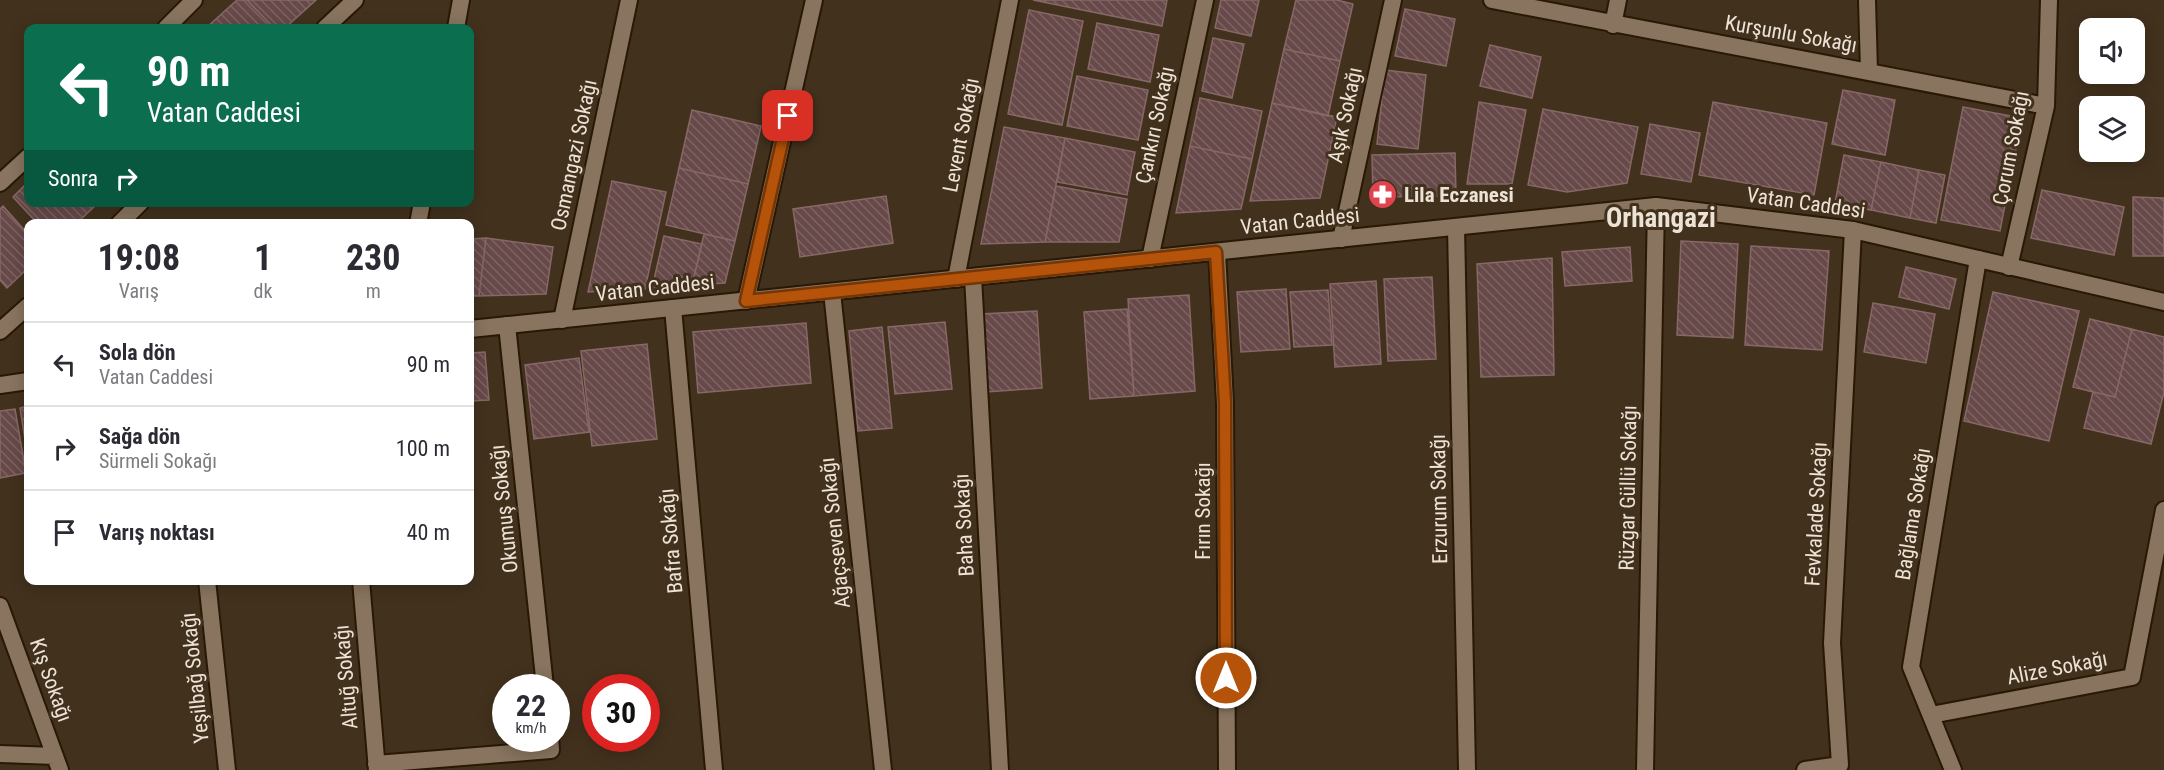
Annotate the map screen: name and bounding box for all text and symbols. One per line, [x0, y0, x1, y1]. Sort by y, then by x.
street label: Kurşunlu Sokağı [1723, 11, 1859, 57]
map controls [2079, 18, 2145, 162]
button: sound [2079, 18, 2145, 84]
text: 90 m [147, 47, 230, 96]
icon: left [48, 48, 126, 126]
street label: Çankırı Sokağı [1131, 64, 1179, 186]
street label: Aşık Sokağı [1323, 65, 1367, 165]
street label: Levent Sokağı [938, 76, 984, 194]
street label: Osmangazi Sokağı [546, 77, 602, 233]
street label: Çorum Sokağı [1988, 89, 2034, 207]
pin [762, 90, 813, 141]
button: layers [2079, 96, 2145, 162]
text: Vatan Caddesi [147, 97, 301, 129]
icon: arrive [771, 99, 804, 132]
icon: right [110, 162, 143, 195]
text: Sonra [48, 166, 98, 191]
pharmacy icon: Lila Eczanesi [1367, 179, 1399, 211]
place label: Lila Eczanesi [1404, 183, 1514, 207]
street label: Vatan Caddesi [1745, 183, 1867, 223]
district label: Orhangazi [1606, 202, 1716, 234]
street label: Vatan Caddesi [1239, 203, 1361, 239]
text: 19:08 [97, 237, 180, 279]
text: 1 [254, 237, 272, 279]
text: 230 [346, 237, 401, 279]
street label: Vatan Caddesi [594, 270, 716, 306]
text: Varış [119, 279, 159, 303]
text: dk [254, 279, 272, 303]
text: m [366, 279, 381, 303]
text: Sola dön [99, 340, 175, 365]
icon: left [48, 348, 81, 381]
text: 90 m [407, 352, 450, 377]
text: Vatan Caddesi [99, 365, 213, 389]
street label: Rüzgar Güllü Sokağı [1615, 405, 1641, 571]
text: Sağa dön [99, 424, 180, 449]
icon: right [48, 432, 81, 465]
street label: Erzurum Sokağı [1426, 434, 1452, 564]
text: 100 m [396, 436, 450, 461]
street label: Fevkalade Sokağı [1800, 441, 1832, 587]
street label: Okumuş Sokağı [485, 444, 523, 574]
street label: Bağlama Sokağı [1891, 446, 1935, 582]
text: Sürmeli Sokağı [99, 449, 217, 473]
street label: Ağaçseven Sokağı [815, 456, 855, 610]
street label: Fırın Sokağı [1191, 462, 1215, 560]
street label: Baha Sokağı [949, 473, 979, 577]
street label: Bafra Sokağı [654, 488, 688, 594]
icon: arrive [48, 516, 81, 549]
text: Varış noktası [99, 520, 215, 545]
text: 40 m [407, 520, 450, 545]
street label: Yeşilbağ Sokağı [176, 611, 214, 745]
street label: Altuğ Sokağı [329, 624, 363, 730]
street label: Kış Sokağı [25, 635, 77, 725]
position arrow [1194, 646, 1258, 710]
street label: Alize Sokağı [2005, 647, 2109, 689]
speed limit sign: 30 [582, 674, 660, 752]
text: 22 [516, 688, 546, 723]
text: km/h [516, 719, 546, 737]

